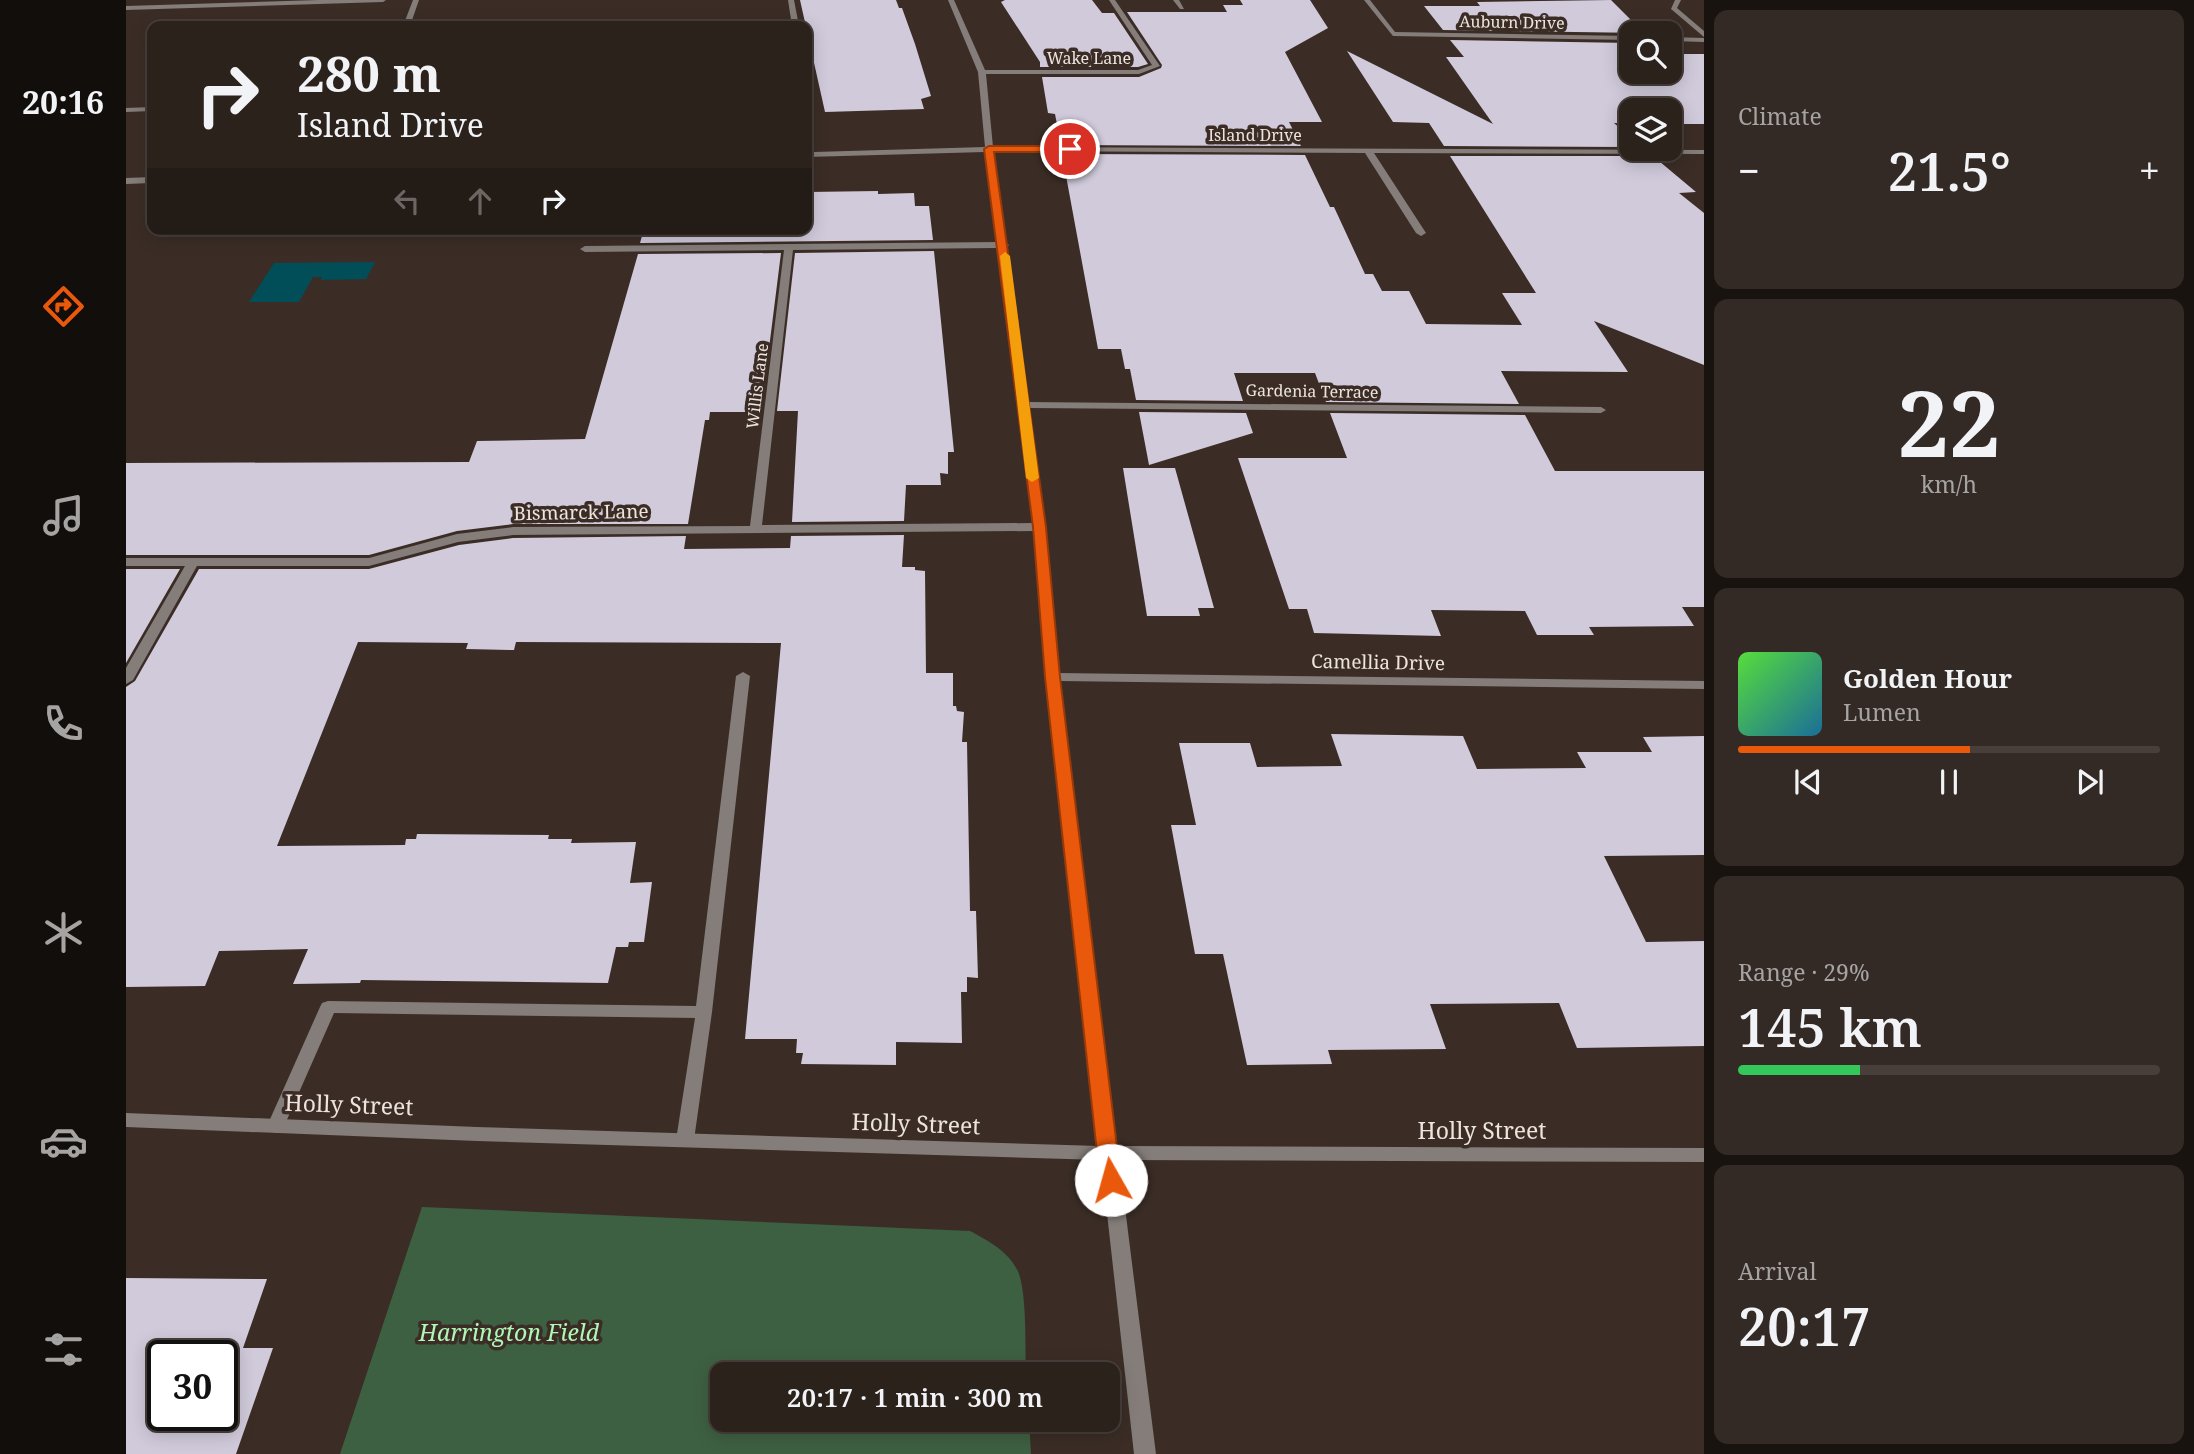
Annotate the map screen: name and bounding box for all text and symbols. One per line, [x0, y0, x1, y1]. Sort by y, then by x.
street label: Auburn Drive [1459, 10, 1565, 34]
map controls [1619, 21, 1682, 161]
button: search [1619, 21, 1682, 84]
text: 280 m [297, 40, 441, 106]
street label: Wake Lane [1047, 47, 1131, 69]
icon: right [182, 49, 273, 140]
text: 20:16 [22, 80, 104, 123]
button: layers [1619, 98, 1682, 161]
text: Climate [1738, 100, 1822, 132]
text: Island Drive [297, 103, 484, 146]
pin [1040, 119, 1100, 179]
street label: Island Drive [1208, 124, 1302, 146]
icon: arrive [1051, 130, 1089, 168]
text: 21.5° [1888, 135, 2011, 206]
text: − [1738, 144, 1760, 196]
text: + [2139, 144, 2160, 196]
icon: left [388, 182, 426, 220]
icon: ahead [461, 182, 499, 220]
icon: right [534, 182, 572, 220]
icon: directions [39, 282, 88, 331]
street label: Willis Lane [741, 342, 773, 430]
text: 22 [1898, 360, 2000, 484]
street label: Gardenia Terrace [1245, 379, 1379, 403]
text: km/h [1921, 468, 1977, 500]
icon: music [39, 491, 88, 540]
street label: Bismarck Lane [513, 498, 649, 526]
street label: Camellia Drive [1311, 648, 1445, 676]
text: Golden Hour [1843, 660, 2012, 696]
text: Lumen [1843, 696, 1921, 728]
icon: phone [39, 699, 88, 748]
icon: previous [1789, 763, 1827, 801]
icon: pause [1930, 763, 1968, 801]
icon: next [2071, 763, 2109, 801]
icon: climate [39, 908, 88, 957]
text: Range · 29% [1738, 956, 1870, 988]
text: 145 km [1738, 991, 1922, 1062]
street label: Holly Street [284, 1086, 414, 1122]
street label: Holly Street [851, 1105, 981, 1141]
street label: Holly Street [1418, 1114, 1546, 1146]
icon: car [39, 1117, 88, 1166]
position arrow [1074, 1143, 1148, 1217]
text: Arrival [1738, 1255, 1817, 1287]
text: 20:17 [1738, 1290, 1871, 1361]
park label: Harrington Field [418, 1316, 600, 1348]
icon: filters [39, 1325, 88, 1374]
speed limit sign: 30 [147, 1340, 238, 1431]
text: 20:17 · 1 min · 300 m [787, 1379, 1043, 1415]

